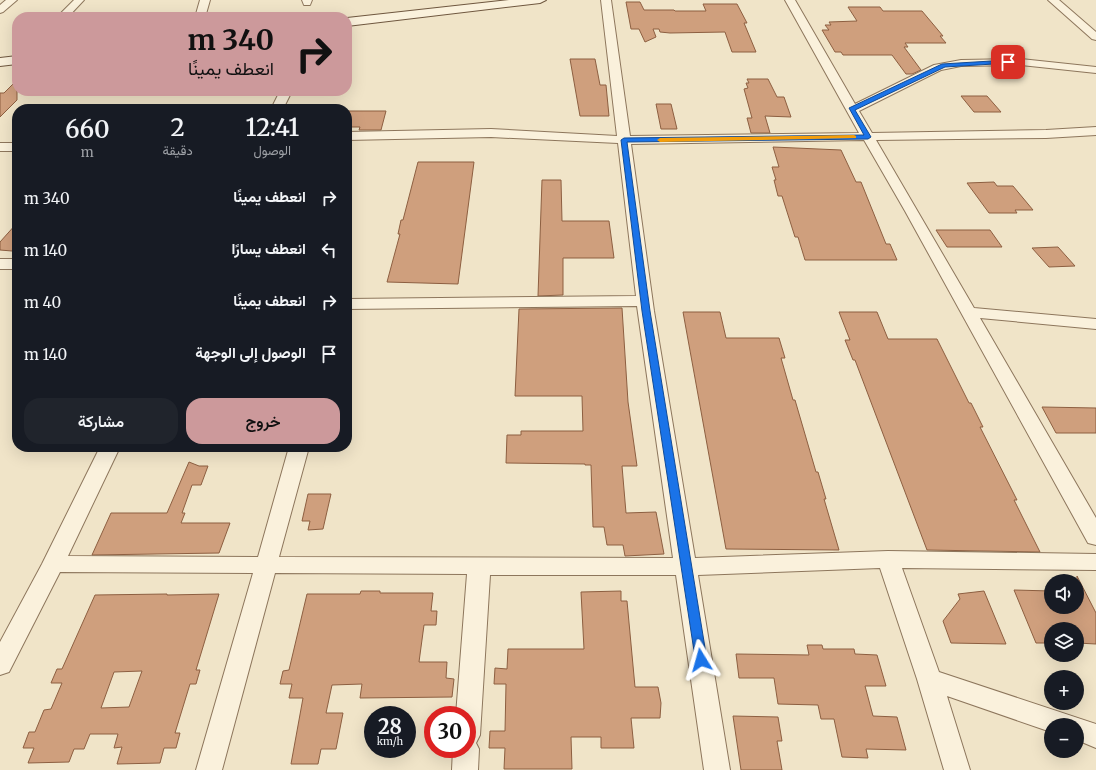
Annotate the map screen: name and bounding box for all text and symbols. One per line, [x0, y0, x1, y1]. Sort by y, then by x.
text: 340 m [188, 22, 274, 58]
icon: right [288, 28, 340, 80]
pin [991, 45, 1025, 79]
icon: arrive [997, 51, 1019, 73]
text: انعطف يمينًا [188, 57, 274, 80]
text: 2 [170, 112, 185, 143]
text: 12:41 [246, 112, 299, 143]
text: 660 [65, 114, 110, 145]
text: دقيقة [163, 142, 193, 159]
text: الوصول [254, 142, 291, 159]
text: m [81, 144, 94, 161]
text: انعطف يمينًا [233, 187, 306, 206]
icon: right [318, 187, 340, 209]
text: 340 m [24, 189, 70, 208]
text: انعطف يسارًا [231, 239, 306, 258]
icon: left [318, 239, 340, 261]
text: 140 m [24, 241, 67, 260]
text: انعطف يمينًا [233, 291, 306, 310]
icon: right [318, 291, 340, 313]
text: 40 m [24, 293, 61, 312]
text: الوصول إلى الوجهة [195, 343, 306, 362]
icon: arrive [318, 343, 340, 365]
text: 140 m [24, 345, 67, 364]
button: مشاركة [24, 398, 178, 444]
button: خروج [186, 398, 340, 444]
map controls [1044, 574, 1084, 758]
button: sound [1044, 574, 1084, 614]
button: layers [1044, 622, 1084, 662]
position arrow [680, 639, 722, 681]
button: + [1044, 670, 1084, 710]
speed limit sign: 30 [424, 706, 476, 758]
text: 28 [378, 714, 402, 739]
button: − [1044, 718, 1084, 758]
text: km/h [377, 735, 403, 748]

